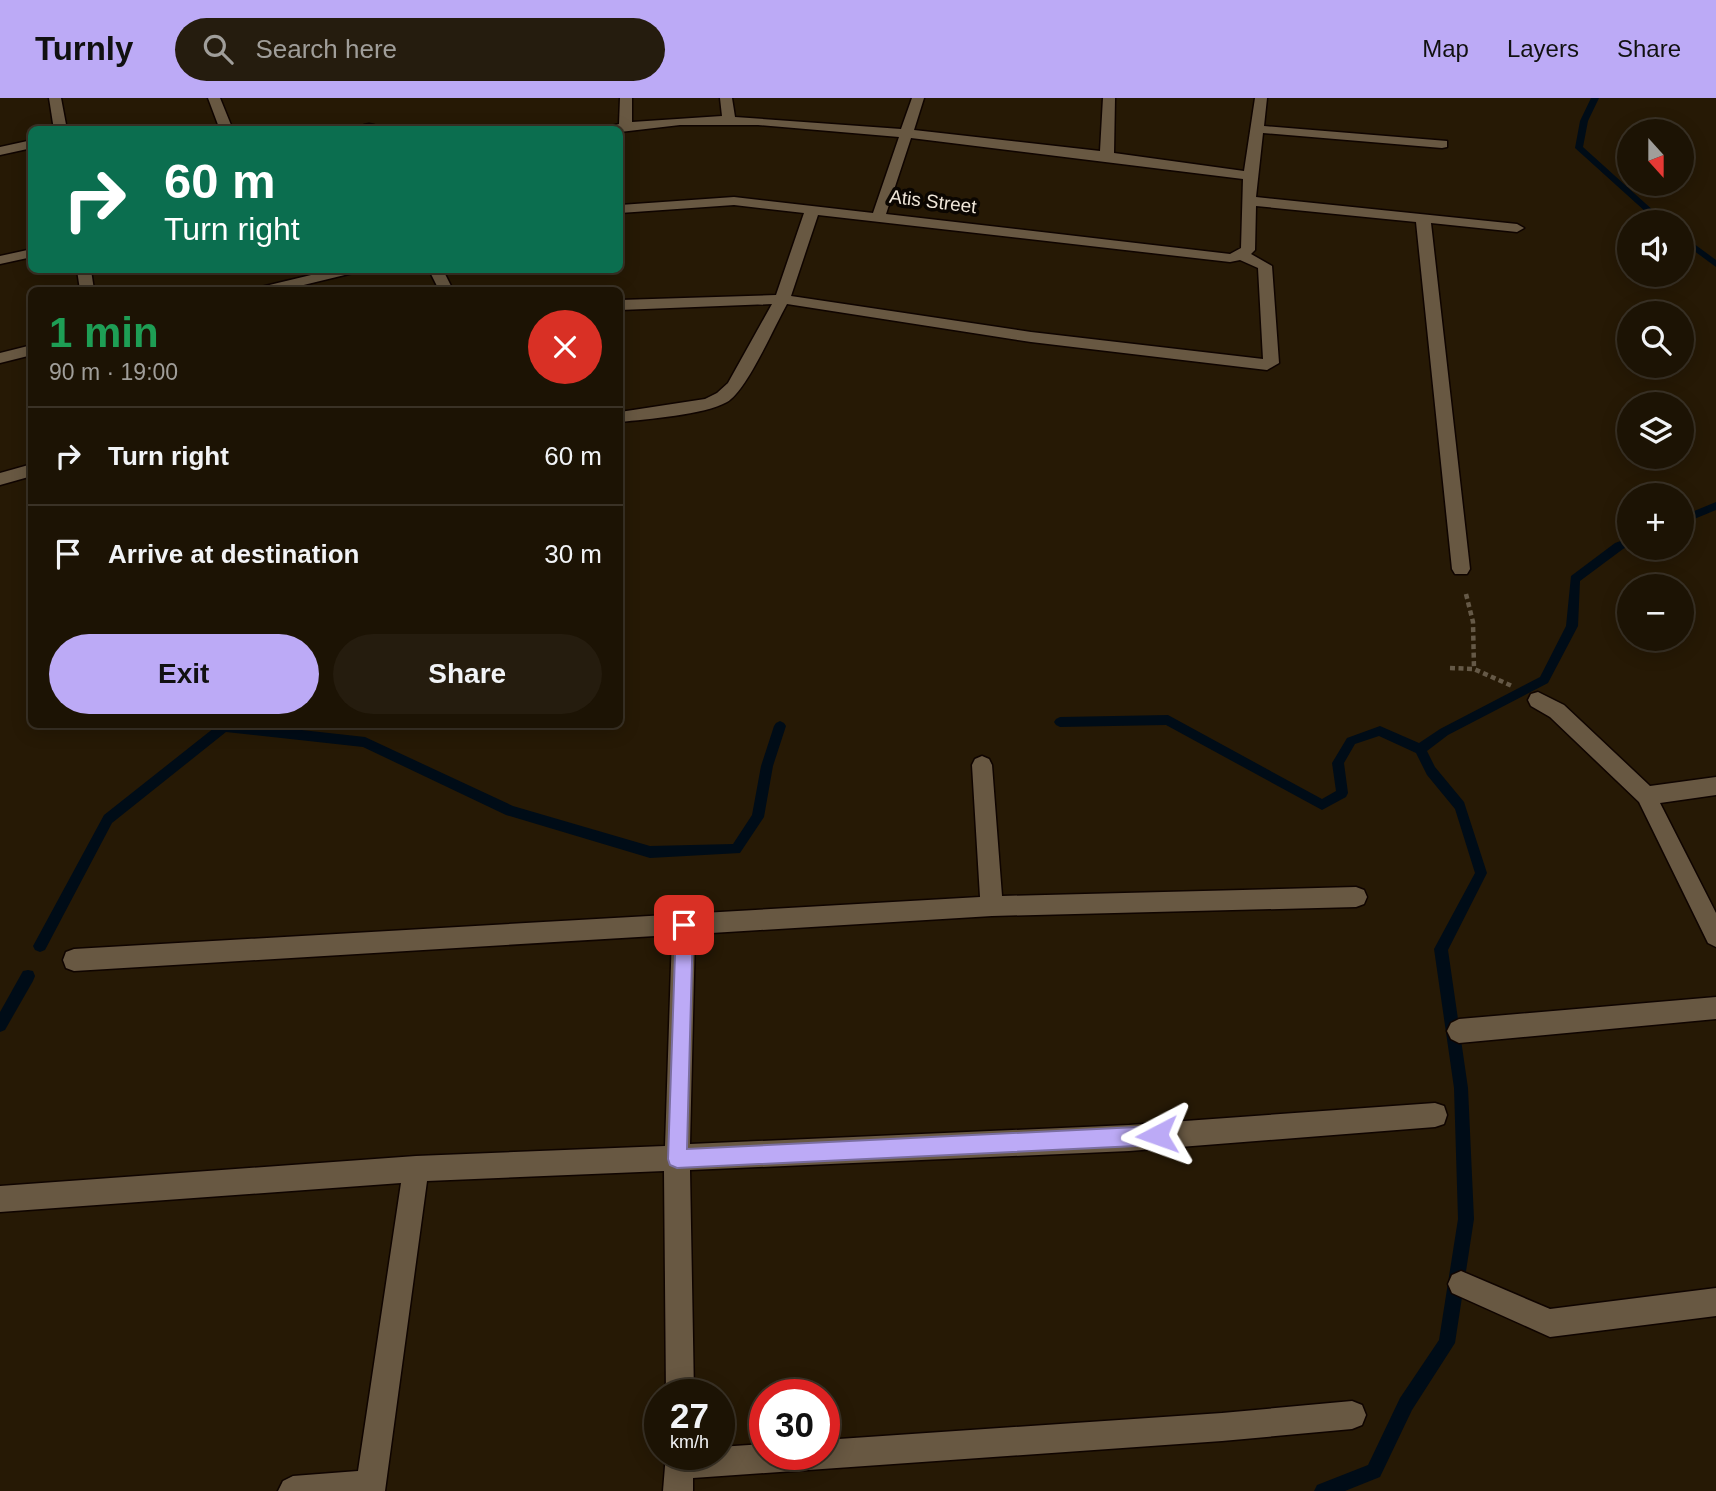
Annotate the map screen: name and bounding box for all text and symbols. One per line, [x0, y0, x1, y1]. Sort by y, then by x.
search box [175, 18, 665, 81]
text: Turnly [35, 30, 133, 67]
icon: search [199, 30, 237, 68]
text: Search here [255, 34, 397, 64]
text: Map [1422, 35, 1469, 62]
text: Layers [1507, 35, 1579, 62]
text: Share [1617, 35, 1681, 62]
north arrow [1617, 119, 1694, 196]
map controls [1617, 119, 1694, 651]
icon: right [49, 154, 140, 245]
text: 60 m [164, 154, 276, 208]
street label: Atis Street [888, 186, 978, 217]
button: sound [1617, 210, 1694, 287]
text: Turn right [164, 211, 300, 247]
button: search [1617, 301, 1694, 378]
text: 1 min [49, 309, 159, 356]
button: close [528, 310, 602, 384]
text: 90 m · 19:00 [49, 359, 178, 385]
button: layers [1617, 392, 1694, 469]
icon: right [49, 437, 87, 475]
text: Turn right [108, 441, 229, 471]
text: 60 m [544, 441, 602, 471]
button: + [1617, 483, 1694, 560]
icon: arrive [49, 535, 87, 573]
text: Arrive at destination [108, 539, 359, 569]
text: 30 m [544, 539, 602, 569]
button: − [1617, 574, 1694, 651]
button: Exit [49, 634, 319, 714]
button: Share [333, 634, 602, 714]
pin [654, 895, 714, 955]
icon: arrive [665, 906, 703, 944]
position arrow [1120, 1098, 1194, 1172]
speed limit sign: 30 [749, 1379, 840, 1470]
text: 27 [670, 1396, 709, 1435]
text: km/h [670, 1432, 709, 1452]

